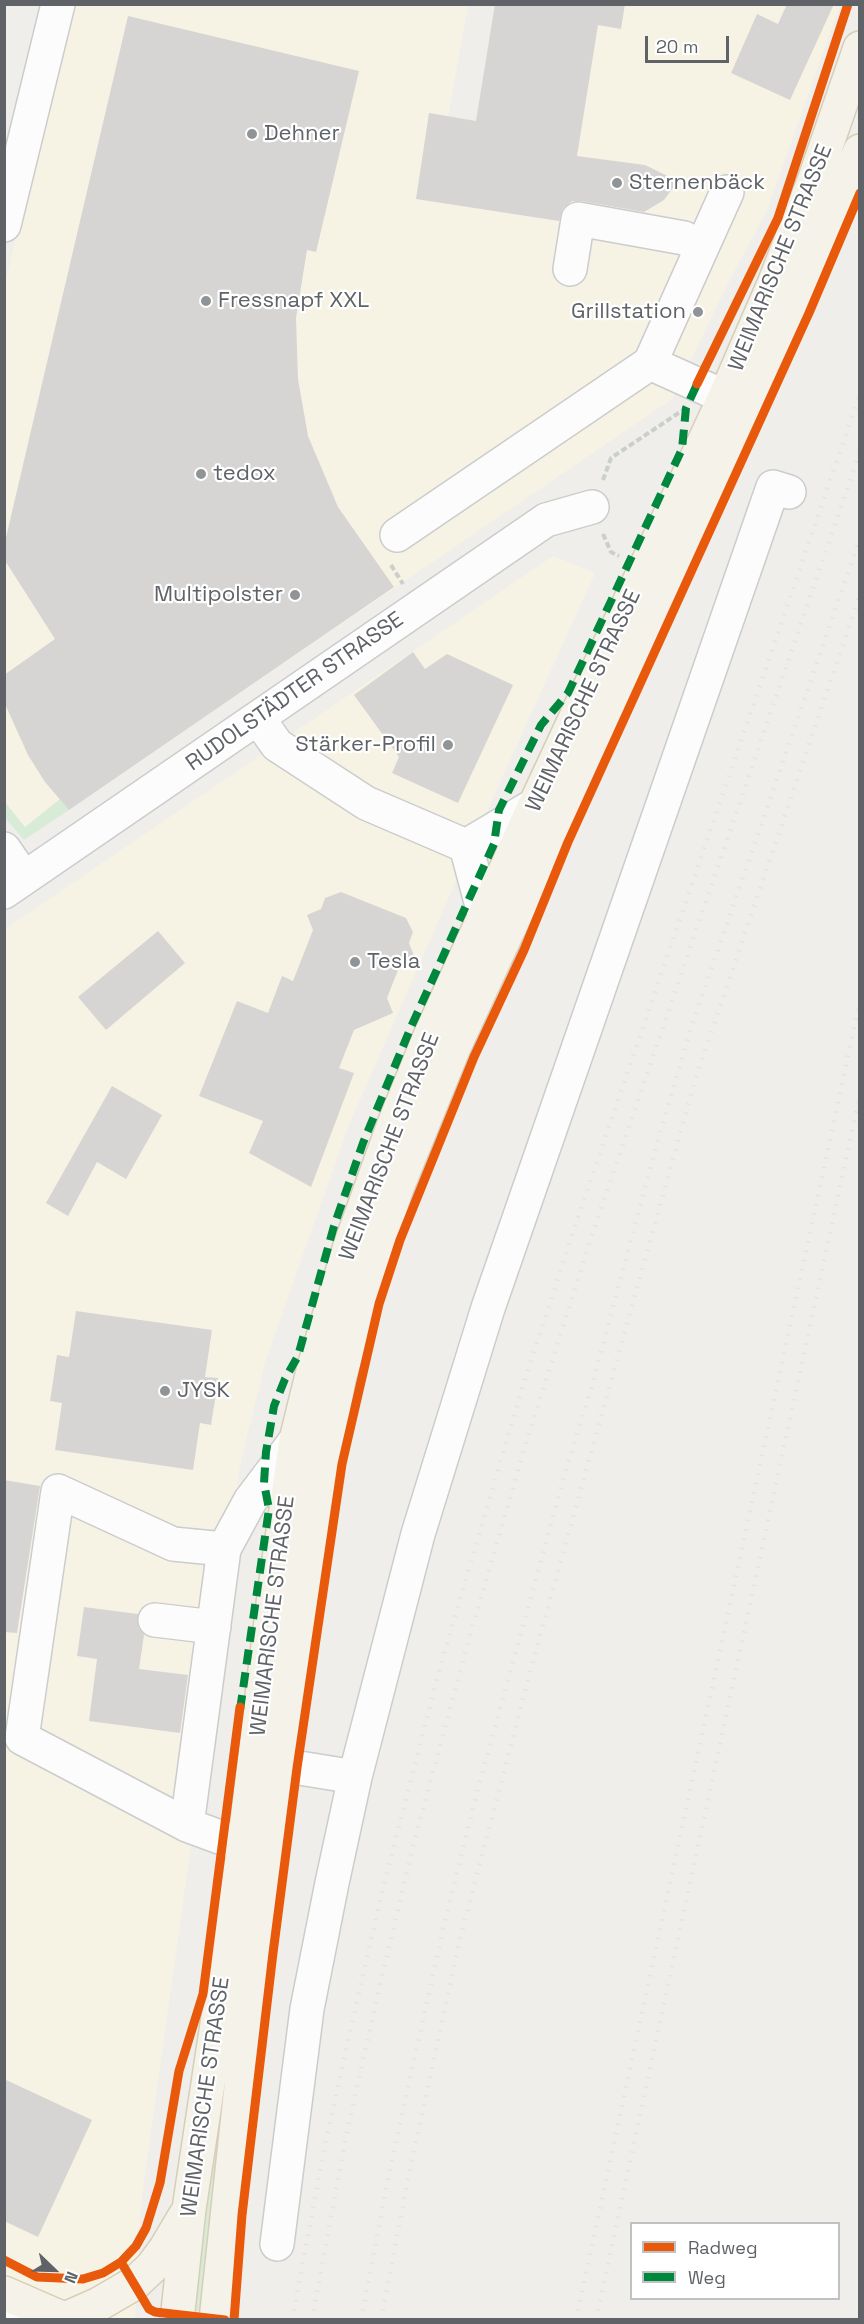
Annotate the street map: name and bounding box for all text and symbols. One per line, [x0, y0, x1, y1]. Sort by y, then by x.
scale bar [648, 24, 732, 62]
text: 20 m [656, 35, 699, 58]
place label: Dehner [264, 121, 340, 147]
marker: Dehner [245, 127, 259, 141]
street label: WEIMARISCHE STRASSE [723, 141, 839, 375]
place label: Sternenbäck [629, 170, 765, 196]
marker: Sternenbäck [610, 176, 624, 190]
place label: Fressnapf XXL [218, 288, 369, 314]
marker: Fressnapf XXL [199, 294, 213, 308]
place label: Grillstation [571, 299, 686, 325]
marker: Grillstation [691, 305, 705, 319]
place label: tedox [213, 461, 276, 487]
marker: tedox [194, 467, 208, 481]
place label: Multipolster [154, 582, 283, 608]
street label: WEIMARISCHE STRASSE [521, 586, 647, 816]
marker: Multipolster [288, 588, 302, 602]
street label: RUDOLSTÄDTER STRASSE [181, 607, 409, 777]
place label: Stärker-Profil [295, 732, 436, 758]
marker: Stärker-Profil [441, 738, 455, 752]
place label: Tesla [367, 949, 420, 975]
marker: Tesla [348, 955, 362, 969]
street label: WEIMARISCHE STRASSE [334, 1029, 446, 1265]
place label: JYSK [177, 1378, 230, 1404]
marker: JYSK [158, 1384, 172, 1398]
street label: WEIMARISCHE STRASSE [245, 1494, 301, 1738]
street label: WEIMARISCHE STRASSE [176, 1975, 236, 2219]
legend [630, 2222, 840, 2300]
text: Radweg [688, 2236, 758, 2259]
north arrow [24, 2240, 84, 2300]
text: Weg [688, 2266, 726, 2289]
text: N [59, 2268, 83, 2286]

